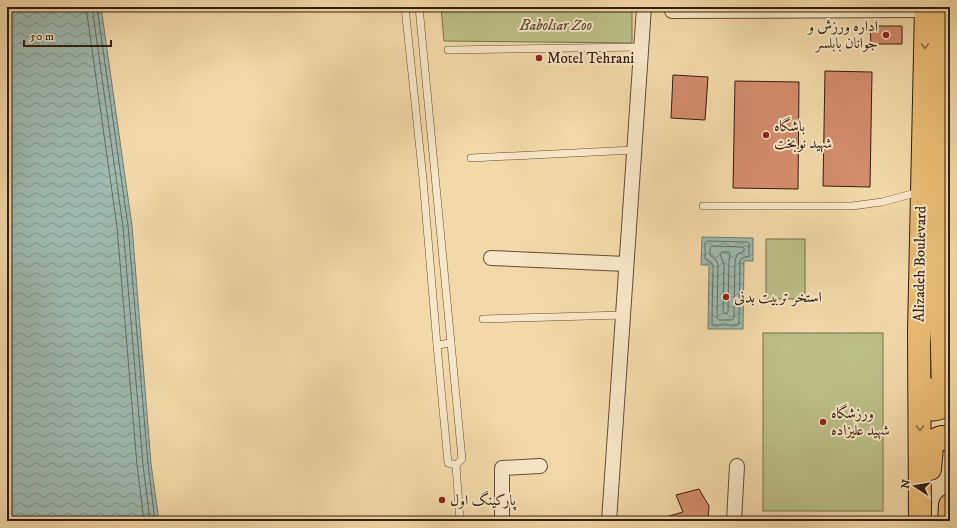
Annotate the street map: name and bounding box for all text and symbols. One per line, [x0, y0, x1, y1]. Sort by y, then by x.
park label: Babolsar Zoo [519, 16, 593, 35]
place label: اداره ورزش و جوانان بابلسر [806, 17, 878, 53]
scale bar [24, 22, 111, 48]
text: 50 m [30, 29, 54, 44]
marker: اداره ورزش و جوانان بابلسر [881, 30, 891, 40]
one-way arrow [921, 43, 929, 49]
place label: Motel Tehrani [547, 49, 634, 68]
marker: Motel Tehrani [534, 53, 544, 63]
place label: باشگاه شهید نوبخت [774, 116, 832, 153]
marker: باشگاه شهید نوبخت [761, 130, 771, 140]
street label: Alizadeh Boulevard [909, 205, 931, 322]
place label: استخر تربیت بدنی [734, 288, 822, 307]
marker: استخر تربیت بدنی [721, 292, 731, 302]
place label: ورزشگاه شهید علیزاده [831, 403, 890, 440]
marker: ورزشگاه شهید علیزاده [818, 417, 828, 427]
one-way arrow [915, 425, 924, 431]
north arrow [895, 466, 935, 506]
text: N [898, 478, 914, 490]
place label: پارکینگ اول [450, 490, 517, 511]
marker: پارکینگ اول [437, 495, 447, 505]

